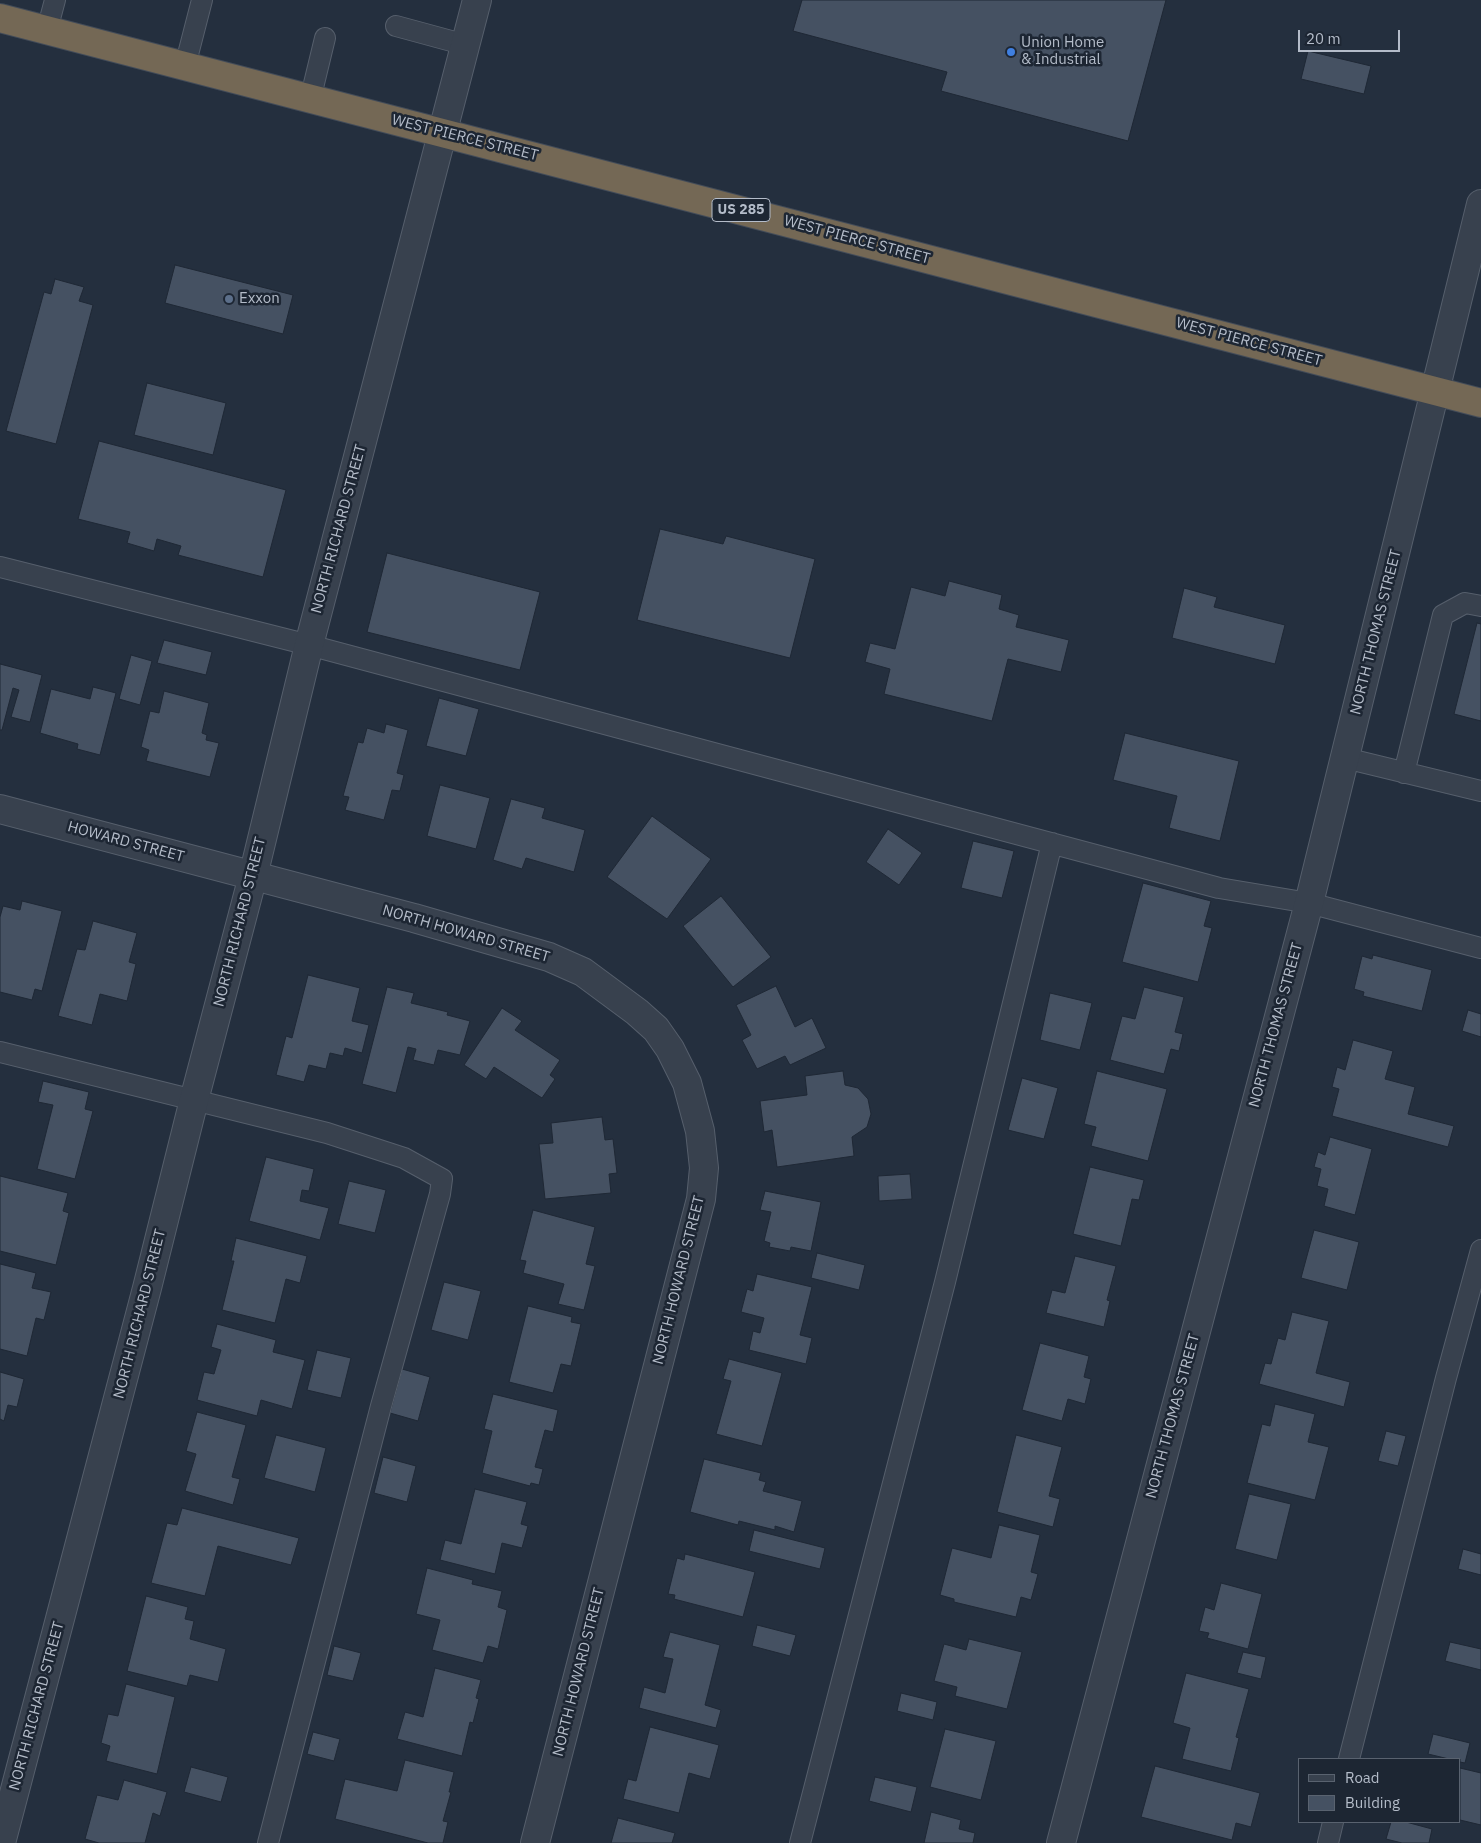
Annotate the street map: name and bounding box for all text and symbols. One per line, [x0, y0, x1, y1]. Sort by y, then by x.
scale bar [1301, 20, 1404, 52]
text: 20 m [1306, 29, 1341, 48]
place label: Union Home & Industrial [1021, 34, 1104, 69]
marker: Union Home & Industrial [1005, 46, 1017, 58]
street label: WEST PIERCE STREET [390, 111, 540, 165]
road number: US 285 [712, 198, 770, 222]
street label: WEST PIERCE STREET [782, 212, 932, 268]
place label: Exxon [239, 290, 280, 308]
marker: Exxon [223, 293, 235, 305]
street label: WEST PIERCE STREET [1174, 314, 1324, 370]
street label: NORTH RICHARD STREET [308, 442, 370, 616]
street label: NORTH THOMAS STREET [1347, 547, 1405, 717]
street label: HOWARD STREET [66, 818, 186, 866]
street label: NORTH RICHARD STREET [210, 835, 270, 1009]
street label: NORTH HOWARD STREET [380, 901, 552, 967]
street label: NORTH THOMAS STREET [1245, 941, 1307, 1109]
street label: NORTH HOWARD STREET [649, 1194, 709, 1366]
street label: NORTH RICHARD STREET [110, 1227, 170, 1401]
street label: NORTH THOMAS STREET [1142, 1332, 1204, 1500]
street label: NORTH HOWARD STREET [549, 1586, 609, 1758]
street label: NORTH RICHARD STREET [6, 1619, 68, 1793]
legend [1298, 1758, 1461, 1823]
text: Road [1345, 1768, 1380, 1787]
text: Building [1345, 1793, 1400, 1812]

